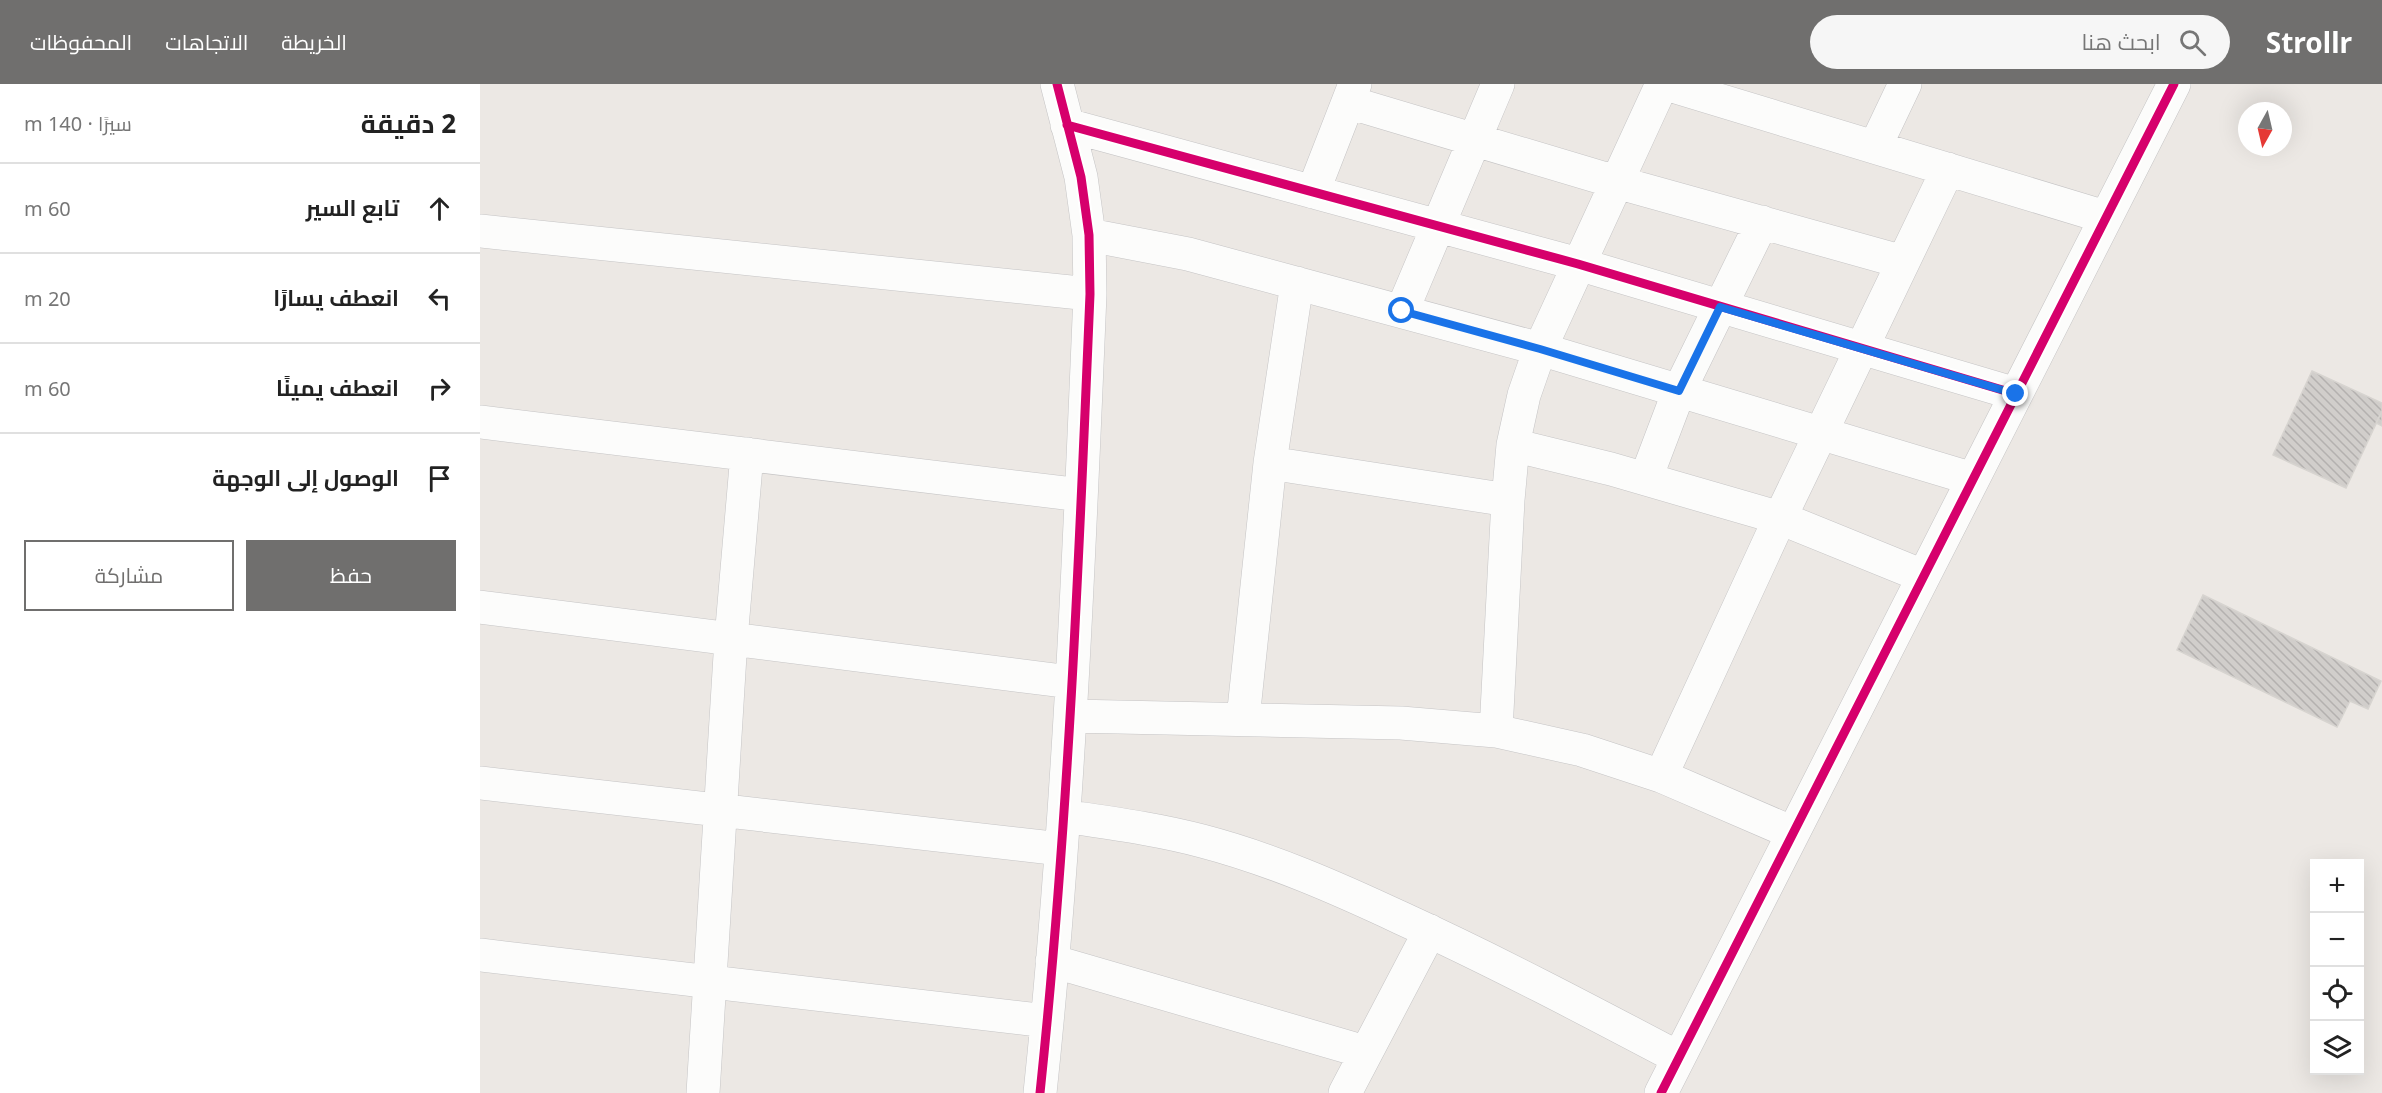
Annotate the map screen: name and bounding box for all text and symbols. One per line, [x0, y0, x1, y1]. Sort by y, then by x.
search box [1810, 15, 2230, 69]
text: Strollr [2266, 23, 2352, 61]
text: ابحث هنا [2082, 26, 2161, 56]
icon: search [2176, 26, 2209, 59]
text: المحفوظات [30, 28, 132, 56]
text: الاتجاهات [165, 28, 248, 56]
text: الخريطة [281, 28, 347, 56]
north arrow [2238, 102, 2292, 156]
text: 2 دقيقة [361, 105, 456, 141]
text: سيرًا · 140 m [24, 110, 132, 137]
text: تابع السير [306, 192, 399, 222]
icon: ahead [423, 192, 456, 225]
text: 60 m [24, 195, 71, 222]
text: انعطف يسارًا [273, 282, 399, 312]
icon: left [423, 282, 456, 315]
text: 20 m [24, 285, 71, 312]
route start [1388, 297, 1414, 323]
text: انعطف يمينًا [276, 372, 399, 402]
icon: right [423, 372, 456, 405]
text: 60 m [24, 375, 71, 402]
route end [2002, 380, 2028, 406]
text: الوصول إلى الوجهة [212, 462, 399, 492]
icon: arrive [423, 462, 456, 495]
button: مشاركة [24, 540, 234, 611]
button: حفظ [246, 540, 456, 611]
map controls [2310, 859, 2364, 1075]
button: + [2310, 859, 2364, 913]
button: − [2310, 913, 2364, 967]
button: locate [2310, 967, 2364, 1021]
button: layers [2310, 1021, 2364, 1075]

